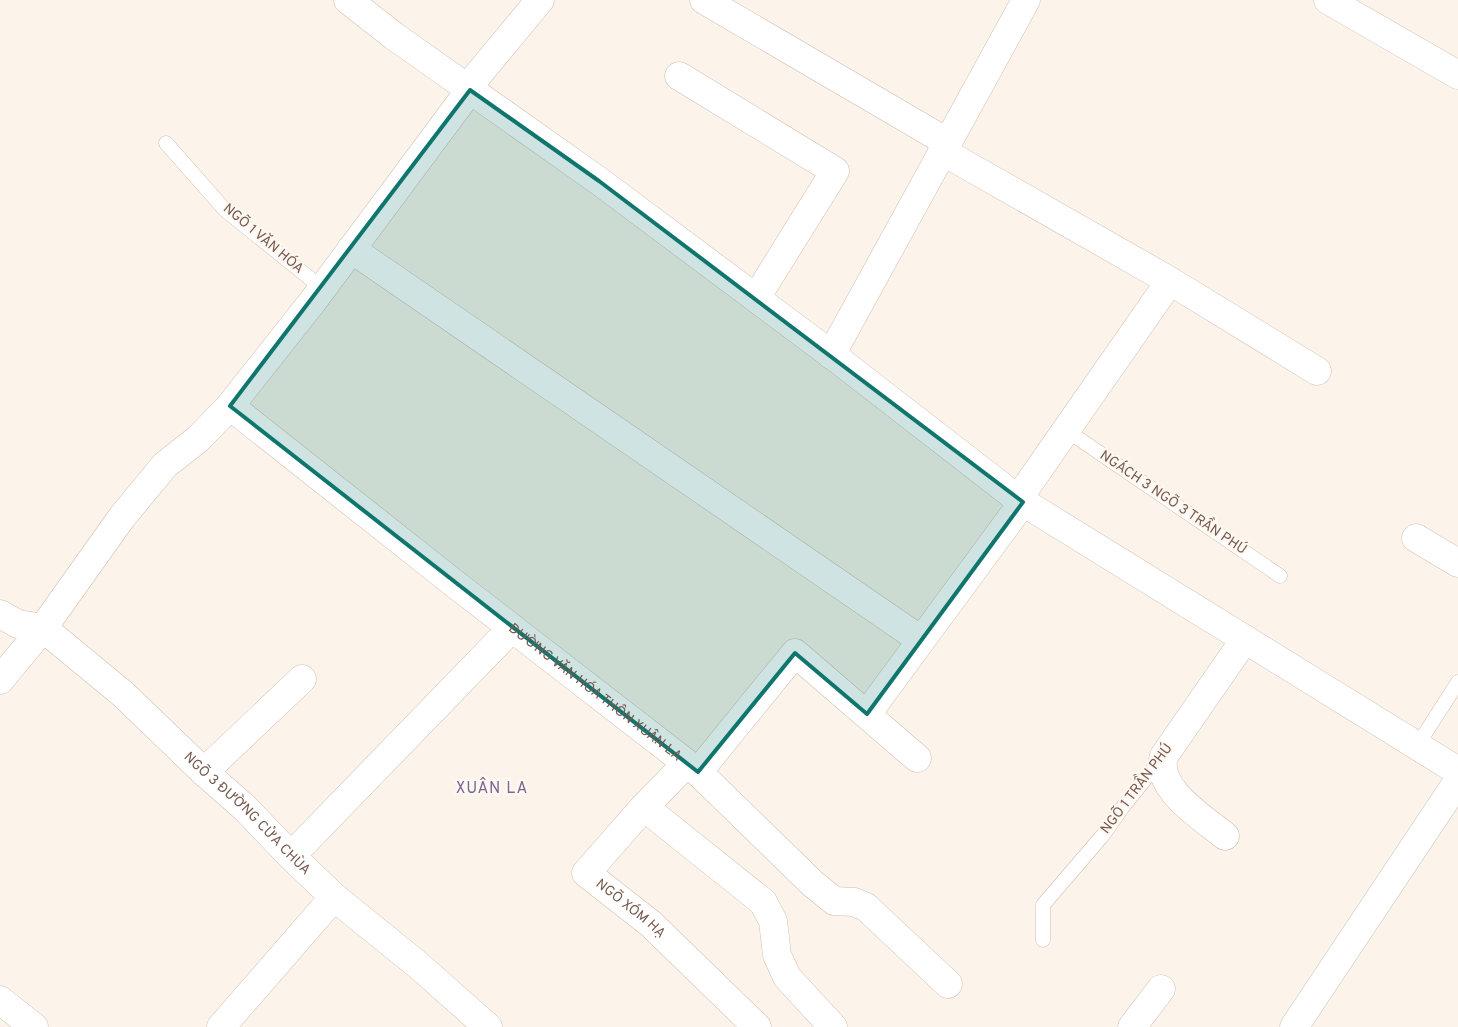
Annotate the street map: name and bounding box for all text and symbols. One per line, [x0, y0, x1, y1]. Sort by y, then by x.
street label: NGÕ 1 VĂN HÓA [219, 200, 307, 278]
street label: NGÁCH 3 NGÕ 3 TRẦN PHÚ [1096, 446, 1251, 559]
street label: ĐƯỜNG VĂN HÓA THÔN XUÂN LA [505, 620, 685, 765]
street label: NGÕ 1 TRẦN PHÚ [1096, 739, 1177, 838]
street label: NGÕ 3 ĐƯỜNG CỬA CHÙA [180, 749, 314, 879]
district label: XUÂN LA [456, 777, 528, 799]
street label: NGÕ XÓM HẠ [592, 875, 669, 942]

